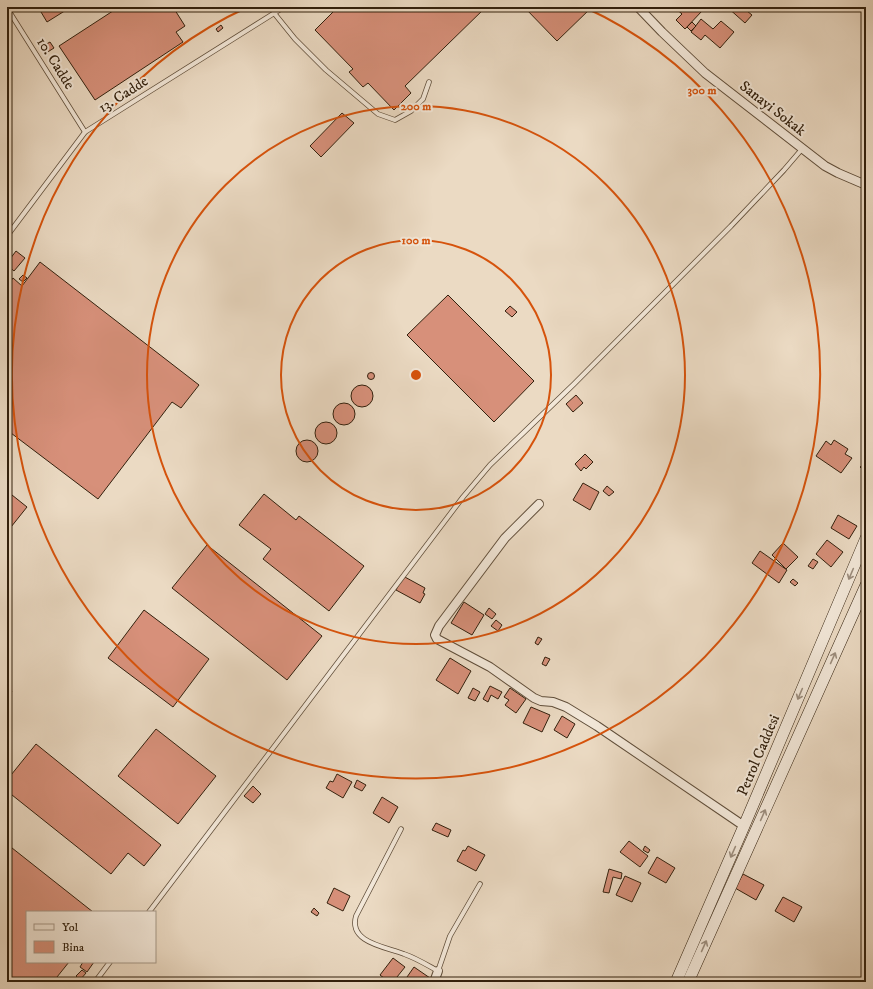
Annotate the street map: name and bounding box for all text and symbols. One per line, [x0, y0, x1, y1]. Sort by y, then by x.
street label: 10. Cadde [32, 34, 79, 93]
street label: 13. Cadde [95, 72, 152, 117]
street label: Sanayi Sokak [736, 77, 810, 141]
text: 300 m [688, 83, 716, 98]
text: 200 m [401, 99, 431, 114]
text: 100 m [402, 233, 430, 248]
centre of rings [409, 368, 423, 382]
one-way arrow [847, 568, 854, 580]
one-way arrow [830, 652, 837, 664]
one-way arrow [796, 687, 803, 699]
street label: Petrol Caddesi [733, 712, 784, 799]
one-way arrow [760, 809, 767, 821]
one-way arrow [728, 846, 736, 858]
legend [26, 911, 156, 963]
text: Yol [62, 920, 79, 935]
text: Bina [62, 940, 85, 955]
one-way arrow [701, 941, 708, 953]

